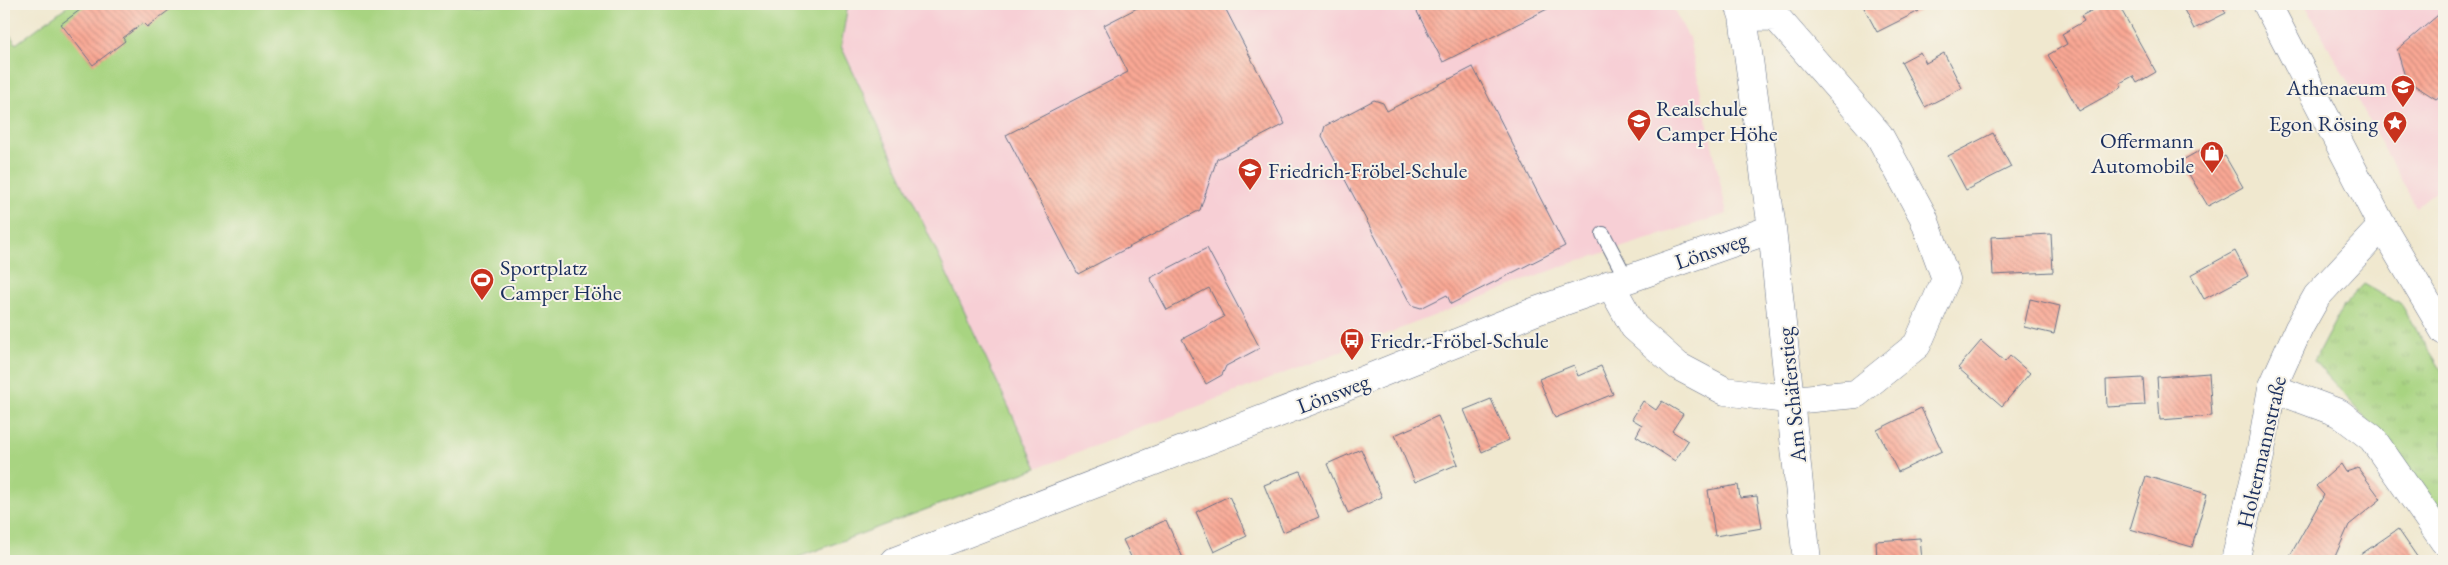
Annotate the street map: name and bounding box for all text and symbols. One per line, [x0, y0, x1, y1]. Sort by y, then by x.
place label: Athenaeum [2285, 73, 2386, 102]
school or university icon: Athenaeum [2390, 74, 2416, 108]
place label: Realschule Camper Höhe [1656, 94, 1778, 148]
school or university icon: Realschule Camper Höhe [1626, 108, 1652, 142]
place label: Egon Rösing [2269, 109, 2378, 138]
place icon: Egon Rösing [2382, 110, 2408, 144]
place label: Offermann Automobile [2090, 126, 2194, 180]
shop icon: Offermann Automobile [2199, 140, 2225, 174]
place label: Friedrich-Fröbel-Schule [1268, 156, 1468, 185]
school or university icon: Friedrich-Fröbel-Schule [1237, 157, 1263, 191]
street label: Lönsweg [1671, 224, 1752, 276]
place label: Sportplatz Camper Höhe [500, 253, 622, 307]
sports icon: Sportplatz Camper Höhe [469, 267, 495, 301]
street label: Am Schäferstieg [1770, 325, 1813, 465]
place label: Friedr.-Fröbel-Schule [1370, 326, 1549, 355]
bus stop icon: Friedr.-Fröbel-Schule [1339, 327, 1365, 361]
street label: Lönsweg [1293, 366, 1374, 420]
street label: Holtermannstraße [2230, 373, 2293, 531]

